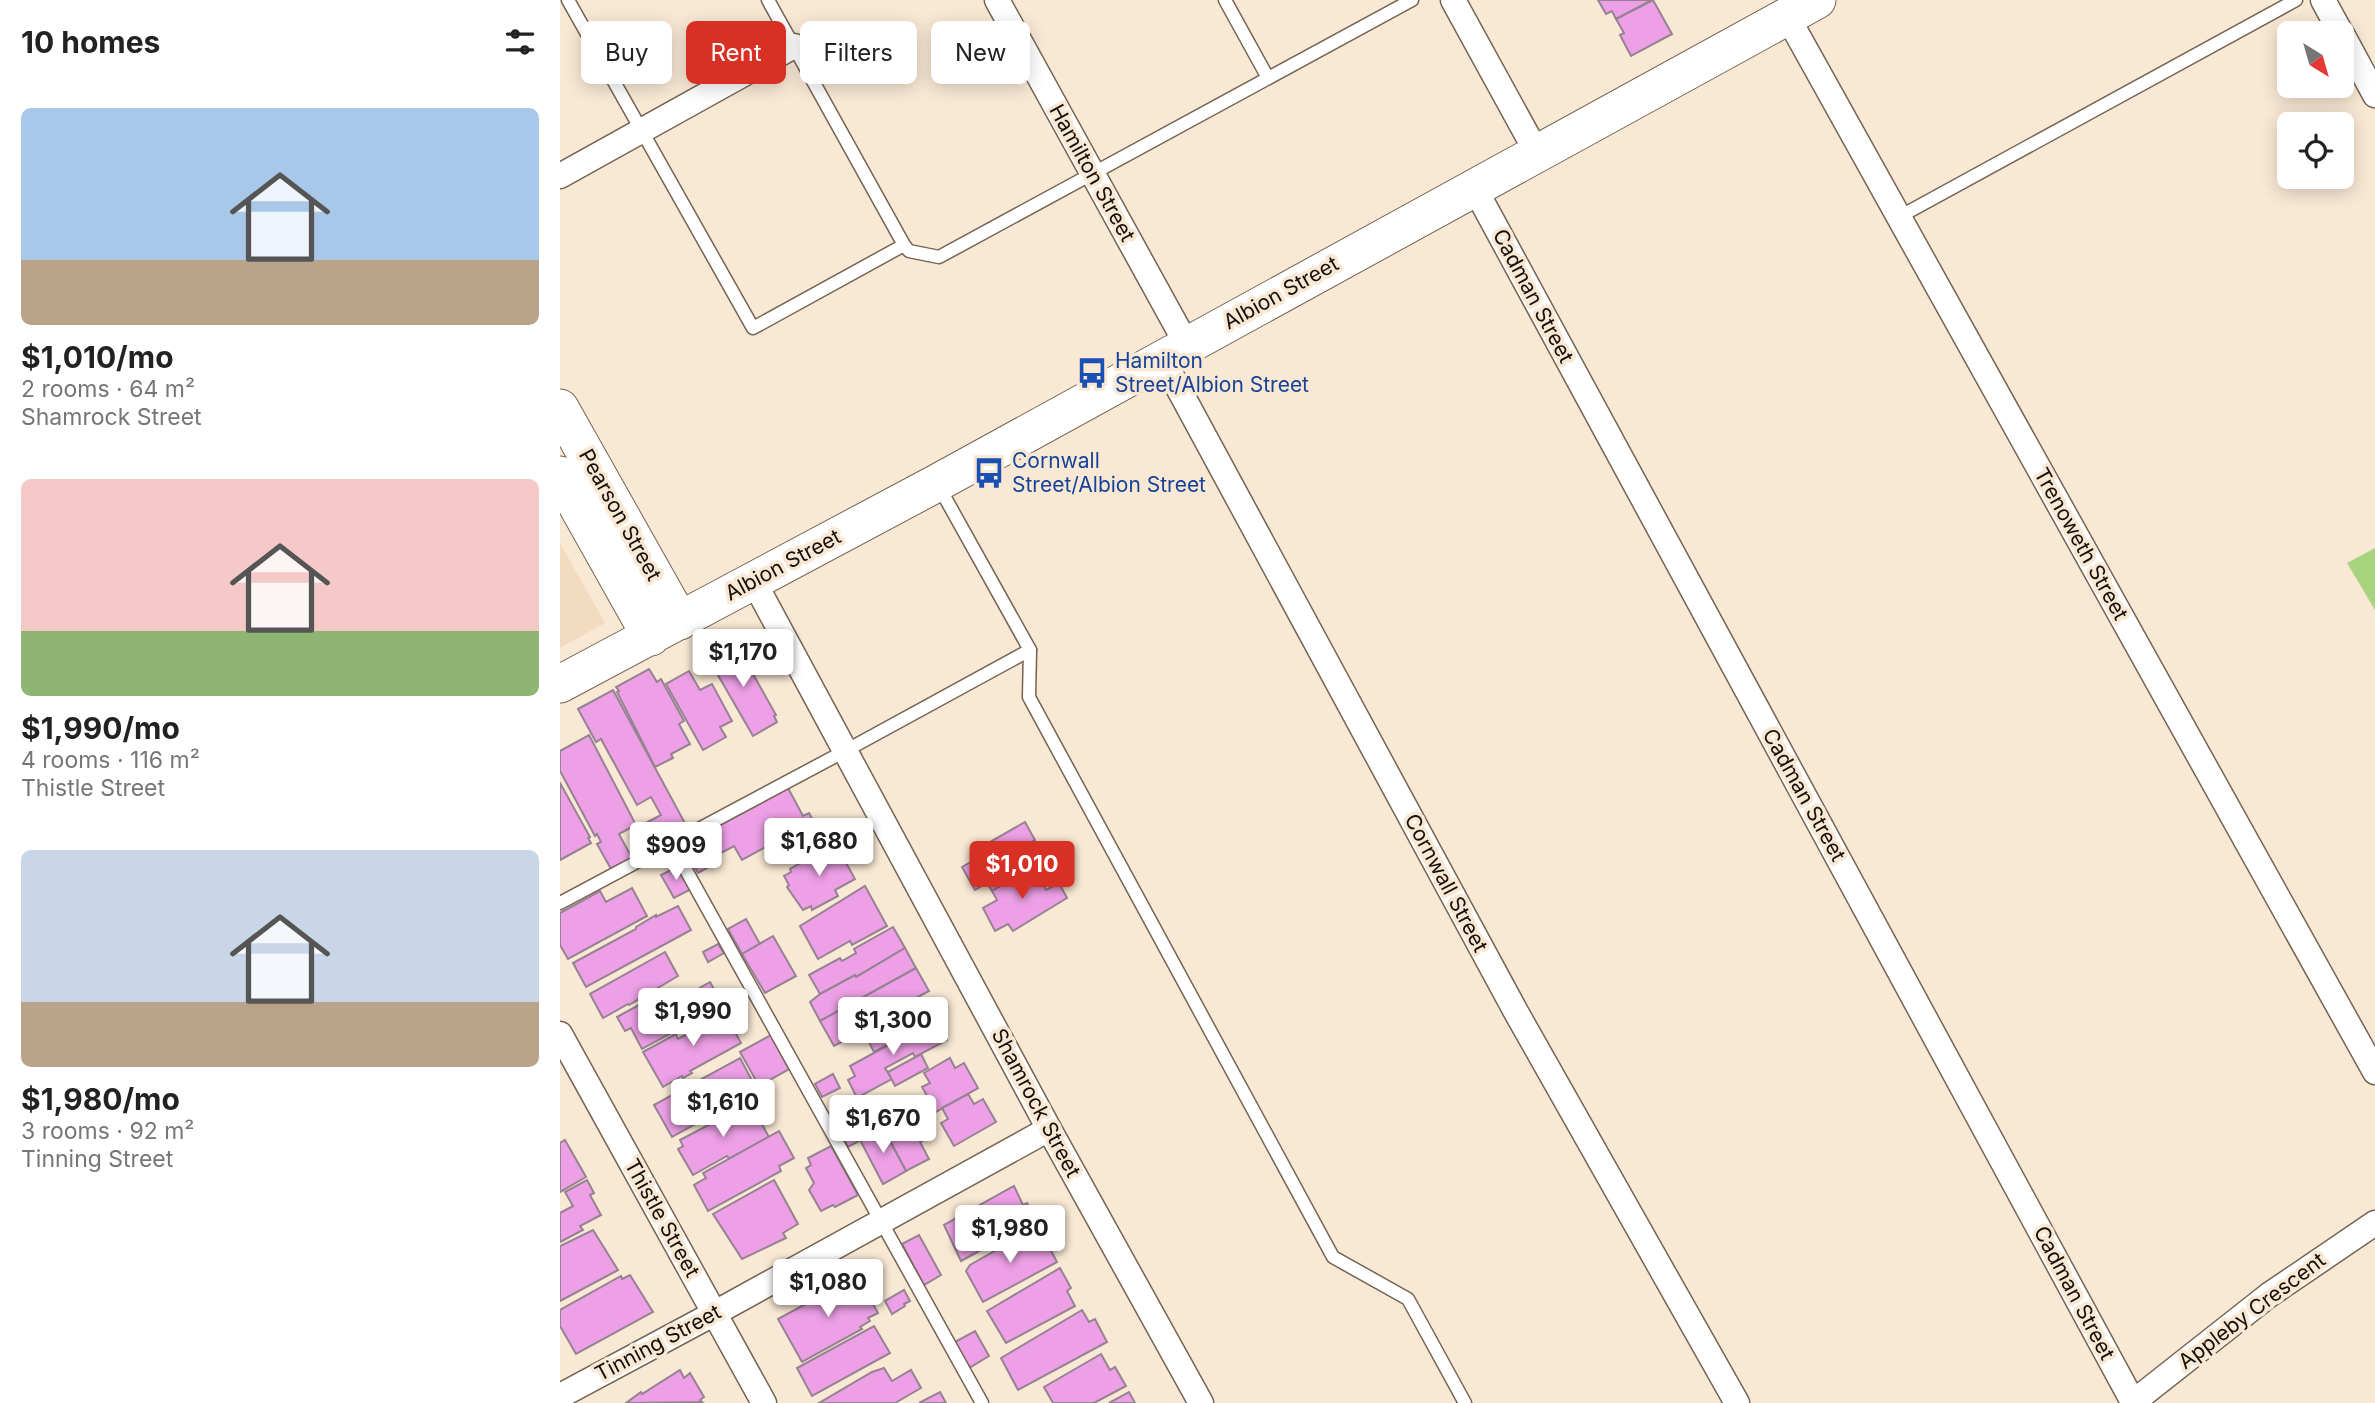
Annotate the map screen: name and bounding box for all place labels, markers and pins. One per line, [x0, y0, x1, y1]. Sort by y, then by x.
place label: Hamilton Street/Albion Street [1115, 348, 1309, 397]
bus stop icon: Hamilton Street/Albion Street [1075, 356, 1109, 390]
place label: Cornwall Street/Albion Street [1012, 448, 1206, 497]
bus stop icon: Cornwall Street/Albion Street [972, 456, 1006, 490]
pin: $1,170 [686, 630, 800, 689]
pin: $1,680 [762, 818, 876, 878]
pin: $909 [635, 822, 717, 882]
pin: $1,010 [965, 842, 1079, 901]
pin: $1,990 [636, 988, 750, 1048]
pin: $1,300 [836, 998, 950, 1057]
pin: $1,610 [666, 1080, 780, 1139]
pin: $1,670 [826, 1096, 940, 1155]
pin: $1,980 [953, 1206, 1067, 1265]
pin: $1,080 [771, 1260, 885, 1319]

